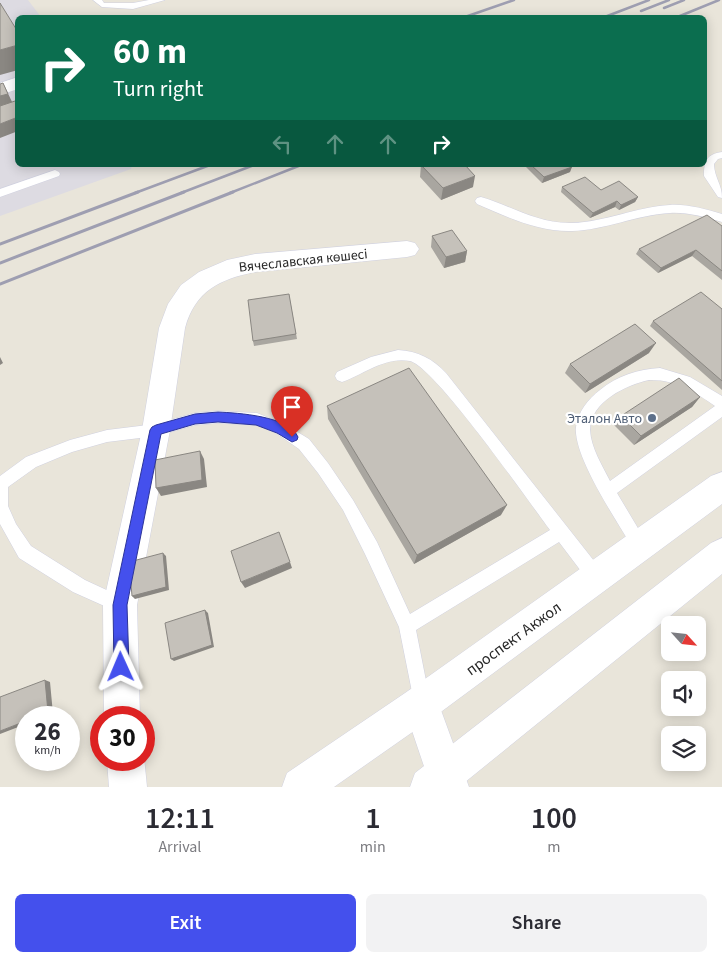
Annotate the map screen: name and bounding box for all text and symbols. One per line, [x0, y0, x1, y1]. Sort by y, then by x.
text: 60 m [113, 27, 187, 77]
icon: right [30, 35, 95, 100]
text: Turn right [113, 73, 203, 105]
icon: left [268, 130, 296, 158]
icon: ahead [321, 130, 349, 158]
icon: ahead [374, 130, 402, 158]
icon: right [427, 130, 455, 158]
street label: Вячеславская көшесі [238, 244, 368, 278]
pin [271, 386, 313, 437]
icon: arrive [278, 393, 306, 421]
place label: Эталон Авто [567, 409, 642, 429]
marker: Эталон Авто [646, 412, 658, 424]
street label: проспект Акжол [461, 597, 566, 681]
north arrow [661, 616, 706, 661]
map controls [661, 616, 706, 771]
position arrow [94, 640, 146, 692]
button: sound [661, 671, 706, 716]
speed limit sign: 30 [90, 706, 155, 771]
text: 26 [34, 714, 61, 750]
button: layers [661, 726, 706, 771]
text: km/h [34, 742, 61, 759]
text: 12:11 [145, 797, 215, 840]
text: 1 [365, 797, 381, 840]
text: 100 [531, 797, 577, 840]
text: Arrival [158, 836, 201, 858]
text: min [360, 836, 386, 858]
text: m [547, 836, 561, 858]
button: Exit [15, 894, 356, 952]
button: Share [366, 894, 707, 952]

